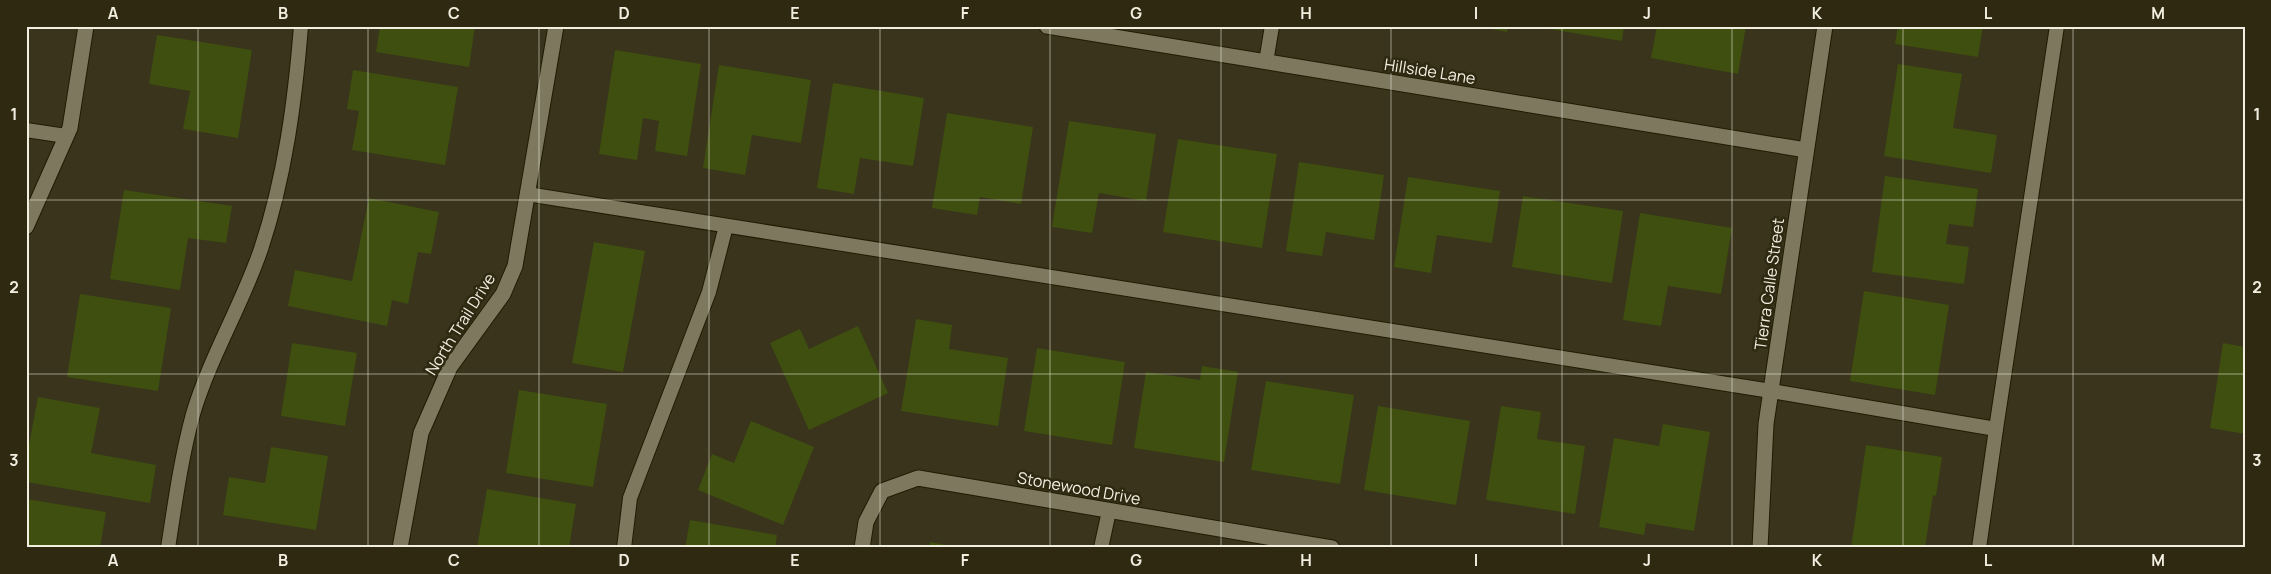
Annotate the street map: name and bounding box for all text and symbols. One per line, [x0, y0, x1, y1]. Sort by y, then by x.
text: A [108, 2, 119, 24]
text: B [278, 2, 288, 24]
text: C [448, 2, 460, 24]
text: D [618, 2, 630, 24]
text: E [790, 2, 800, 24]
text: F [961, 2, 970, 24]
text: G [1130, 2, 1142, 24]
text: H [1300, 2, 1312, 24]
text: I [1474, 2, 1478, 24]
text: J [1643, 2, 1651, 24]
text: K [1812, 2, 1823, 24]
text: L [1984, 2, 1993, 24]
text: M [2151, 2, 2165, 24]
street label: Hillside Lane [1383, 53, 1477, 89]
text: 1 [10, 103, 18, 125]
text: 1 [2253, 103, 2261, 125]
street label: Tierra Calle Street [1749, 216, 1789, 352]
street label: North Trail Drive [420, 269, 500, 379]
text: 2 [9, 276, 19, 298]
text: 2 [2252, 276, 2262, 298]
text: 3 [9, 449, 19, 471]
text: 3 [2252, 449, 2262, 471]
street label: Stonewood Drive [1016, 466, 1142, 510]
text: A [108, 549, 119, 571]
text: B [278, 549, 288, 571]
text: C [448, 549, 460, 571]
text: D [618, 549, 630, 571]
text: E [790, 549, 800, 571]
text: F [961, 549, 970, 571]
text: G [1130, 549, 1142, 571]
text: H [1300, 549, 1312, 571]
text: I [1474, 549, 1478, 571]
text: J [1643, 549, 1651, 571]
text: K [1812, 549, 1823, 571]
text: L [1984, 549, 1993, 571]
text: M [2151, 549, 2165, 571]

